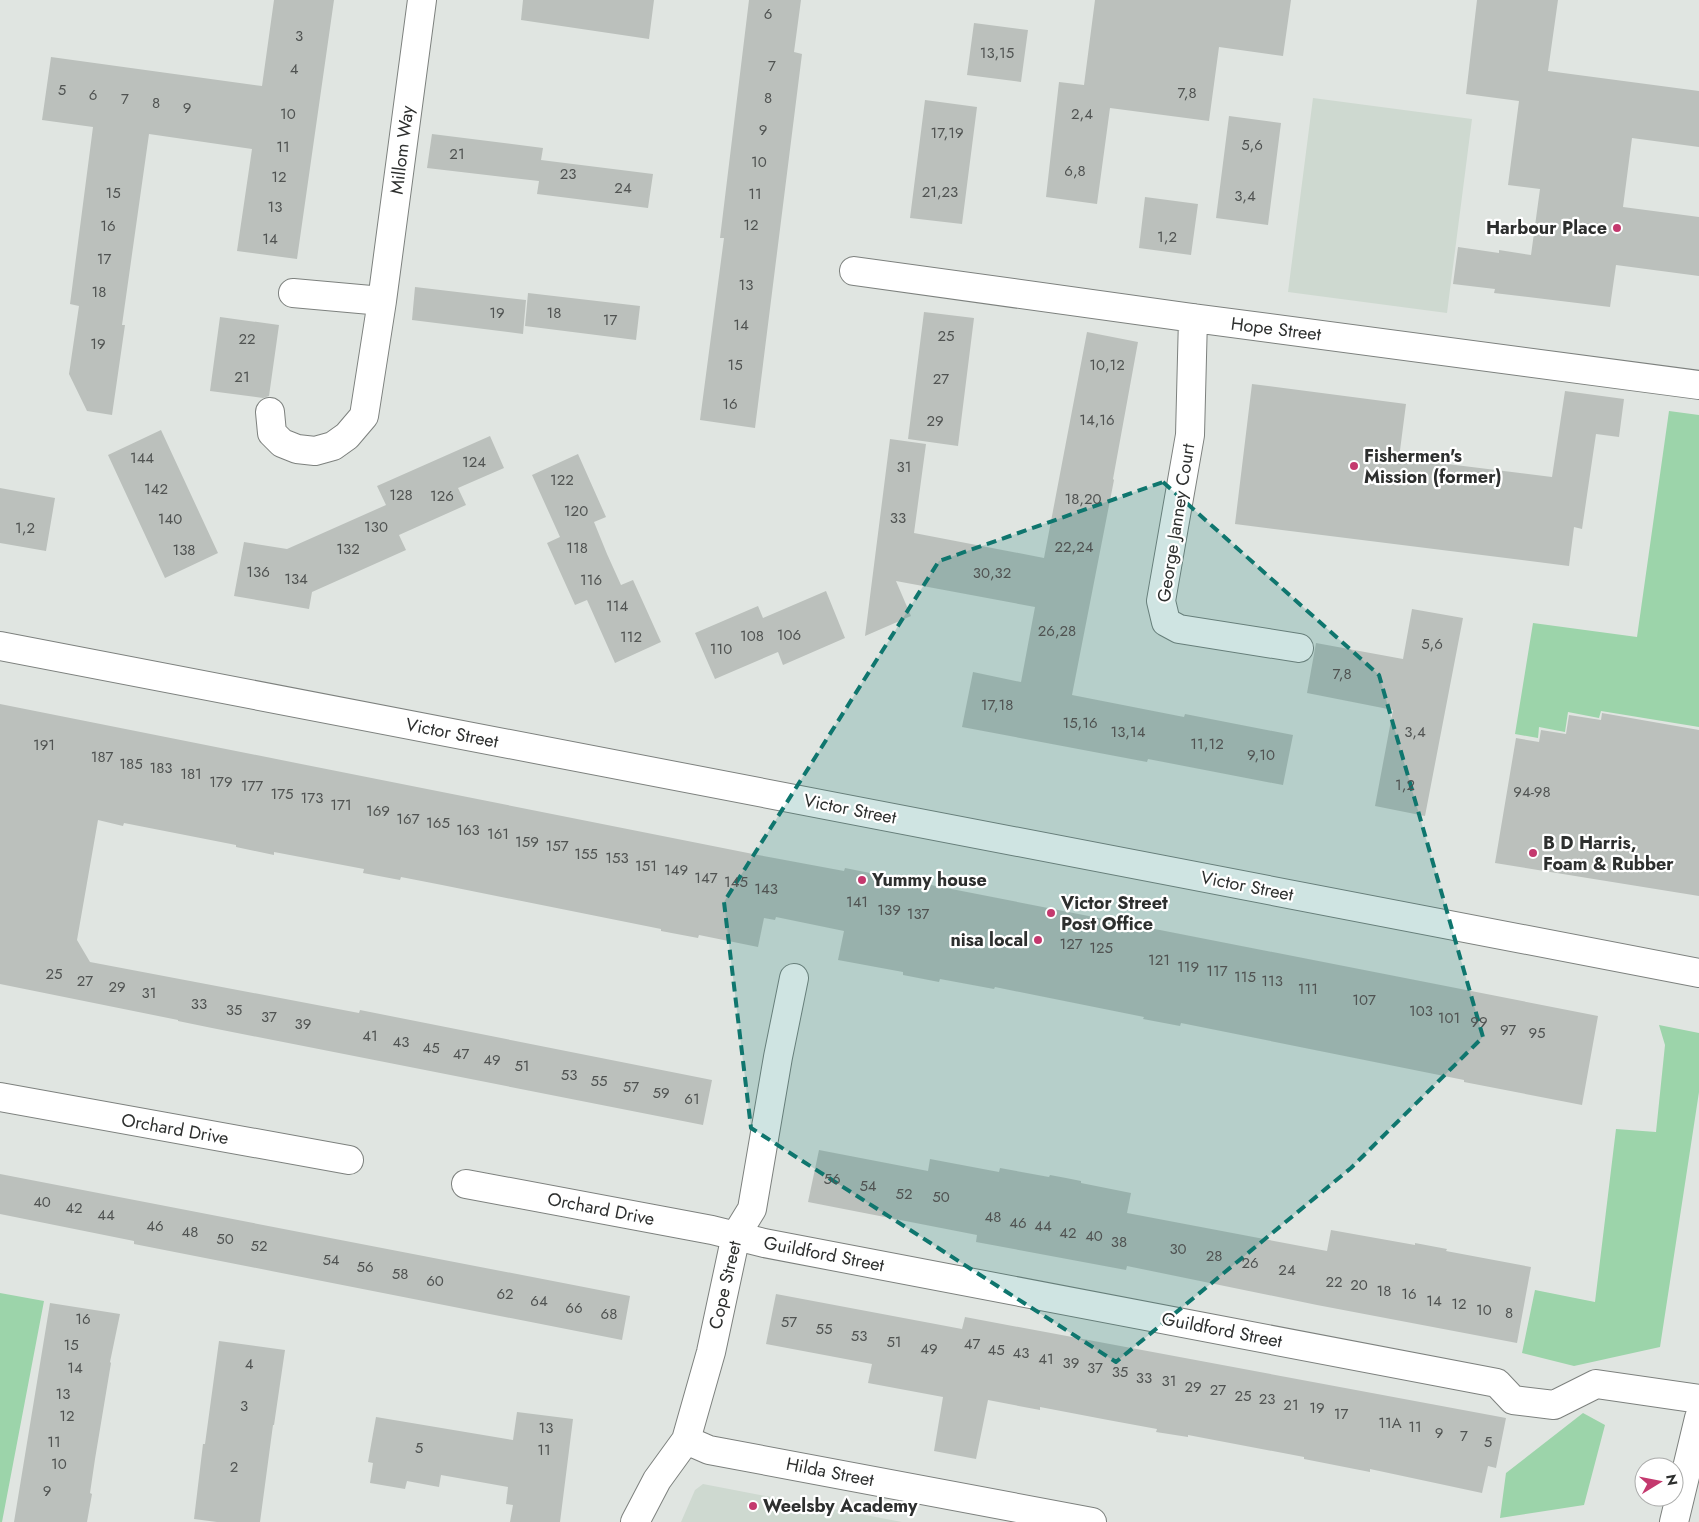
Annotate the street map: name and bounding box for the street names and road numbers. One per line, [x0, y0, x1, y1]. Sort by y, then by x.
street label: Millom Way [384, 104, 420, 196]
street label: Hope Street [1229, 311, 1323, 348]
street label: George Janney Court [1151, 441, 1201, 604]
street label: Victor Street [403, 711, 501, 755]
street label: Victor Street [801, 787, 899, 831]
street label: Victor Street [1198, 864, 1296, 908]
street label: Orchard Drive [119, 1107, 231, 1151]
street label: Orchard Drive [545, 1186, 657, 1232]
street label: Guildford Street [762, 1230, 887, 1279]
street label: Cope Street [702, 1238, 748, 1332]
street label: Guildford Street [1160, 1306, 1285, 1355]
street label: Hilda Street [784, 1451, 877, 1493]

